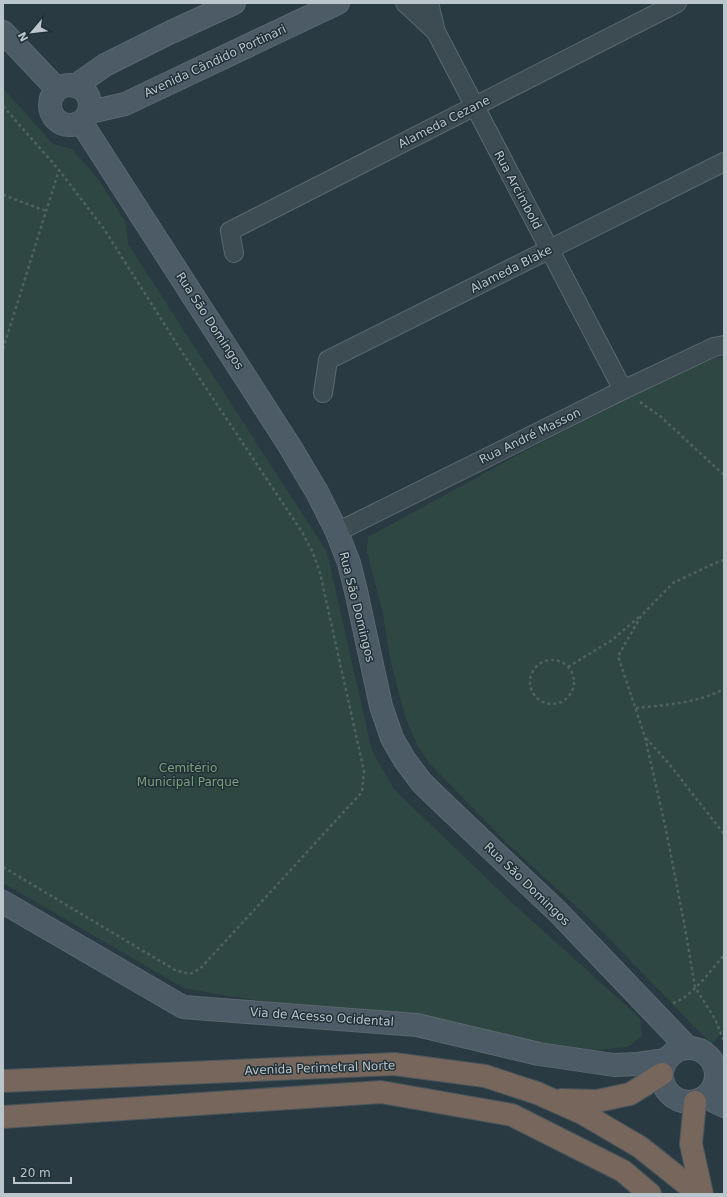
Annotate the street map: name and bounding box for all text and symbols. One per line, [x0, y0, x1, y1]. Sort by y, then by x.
north arrow [12, 12, 52, 52]
street label: Avenida Cândido Portinari [142, 22, 288, 100]
text: N [16, 29, 32, 44]
street label: Alameda Cezane [396, 93, 492, 151]
street label: Rua Arcimbold [491, 148, 545, 232]
street label: Alameda Blake [468, 242, 554, 296]
street label: Rua São Domingos [173, 270, 247, 372]
street label: Rua André Masson [477, 405, 583, 467]
street label: Rua São Domingos [337, 550, 377, 664]
park label: Cemitério Municipal Parque [137, 761, 239, 789]
street label: Rua São Domingos [481, 840, 573, 928]
street label: Via de Acesso Ocidental [250, 1005, 394, 1029]
street label: Avenida Perimetral Norte [244, 1058, 396, 1078]
scale bar [14, 1159, 71, 1185]
text: 20 m [20, 1166, 51, 1180]

